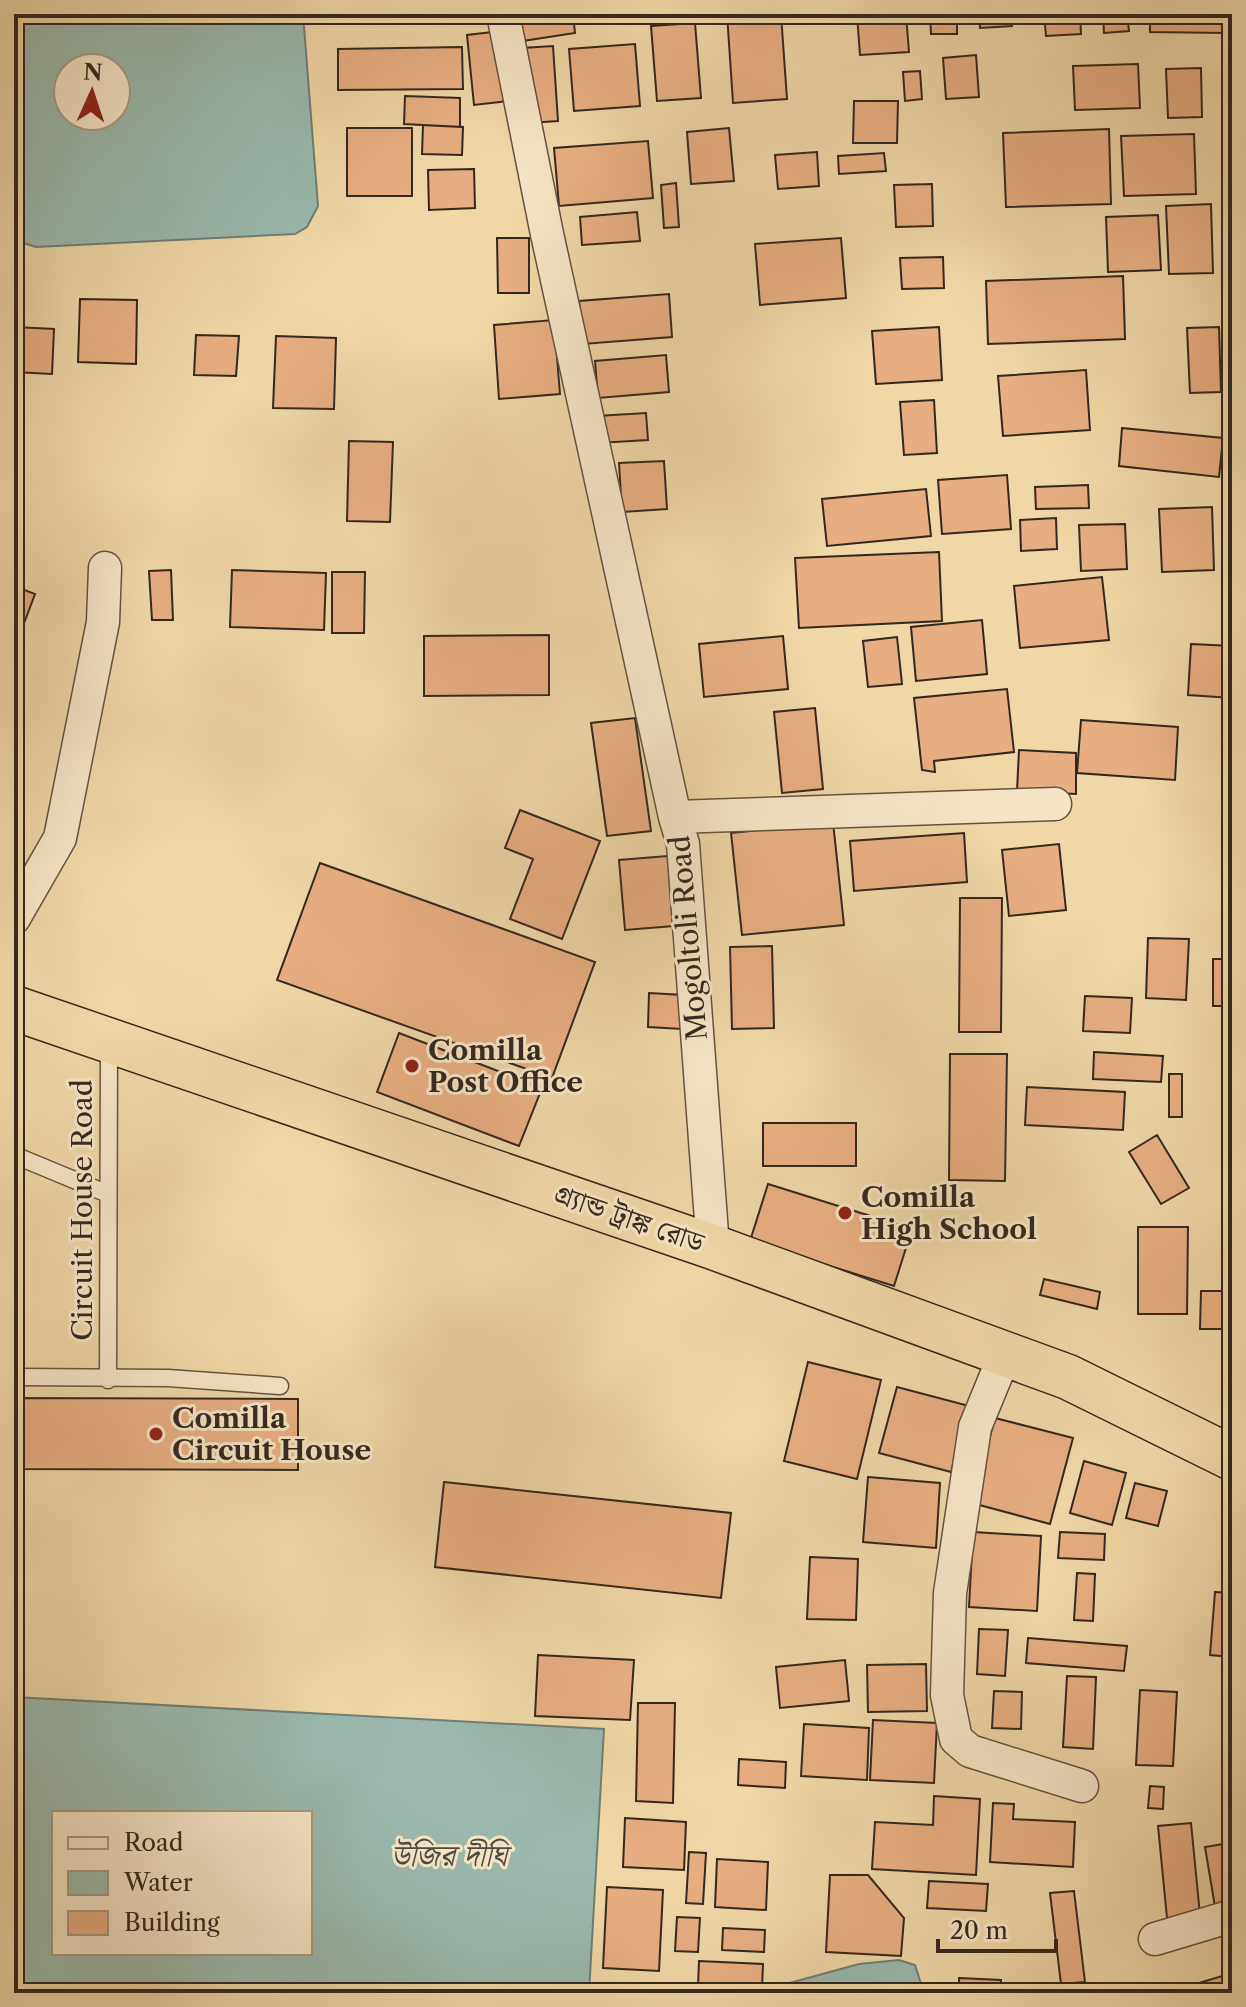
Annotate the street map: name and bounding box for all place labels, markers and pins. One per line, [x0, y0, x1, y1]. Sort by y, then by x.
place label: Comilla Post Office [428, 1033, 583, 1099]
marker: Comilla Post Office [403, 1057, 421, 1075]
place label: Comilla High School [861, 1180, 1037, 1246]
marker: Comilla High School [836, 1204, 854, 1222]
place label: Comilla Circuit House [172, 1401, 371, 1467]
marker: Comilla Circuit House [147, 1425, 165, 1443]

